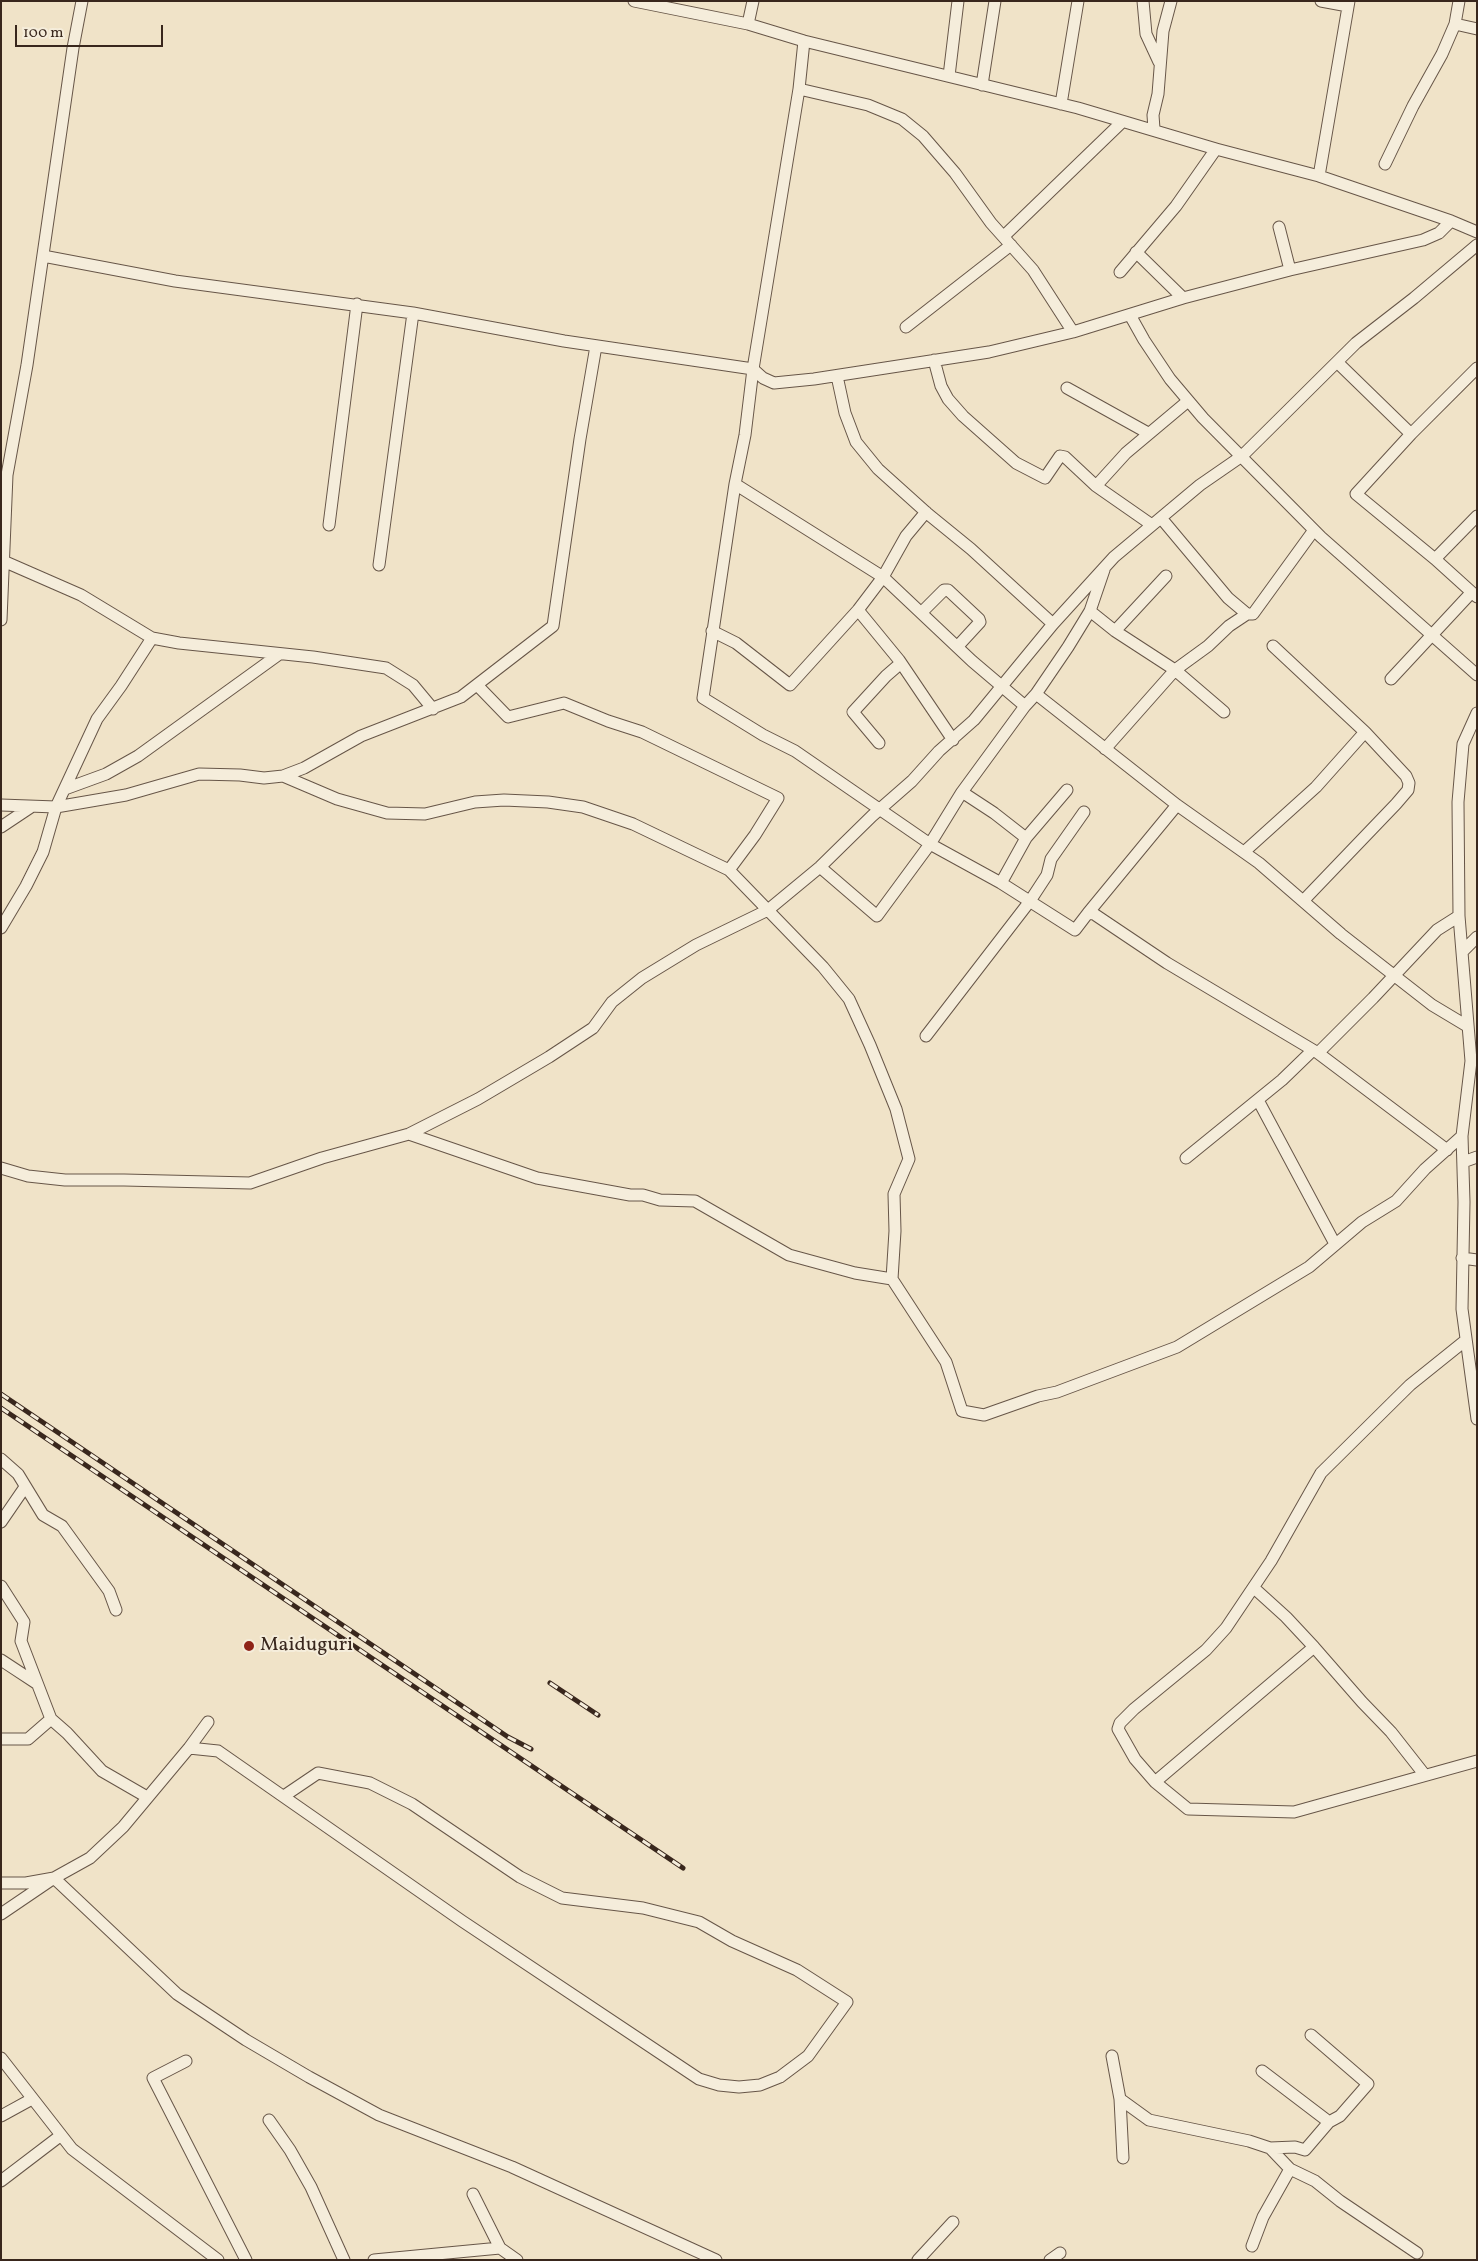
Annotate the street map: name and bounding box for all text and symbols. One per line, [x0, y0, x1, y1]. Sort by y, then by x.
scale bar [18, 15, 165, 47]
text: 100 m [23, 23, 63, 44]
place label: Maiduguri [260, 1634, 353, 1658]
marker: Maiduguri [242, 1639, 256, 1653]

